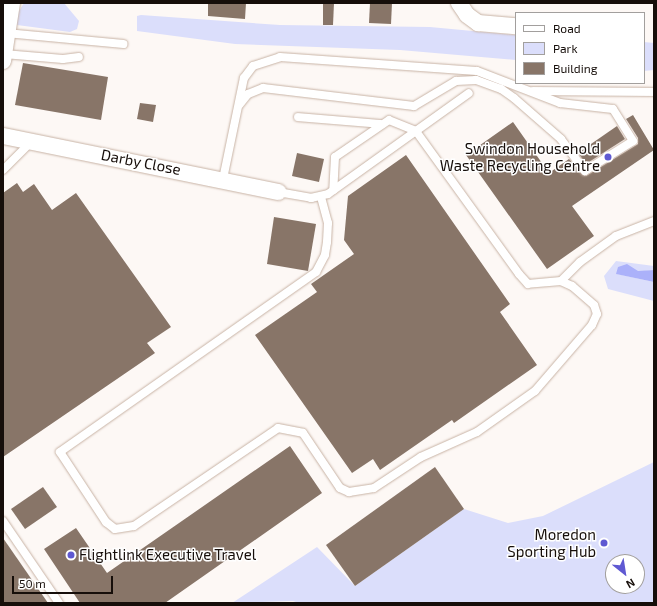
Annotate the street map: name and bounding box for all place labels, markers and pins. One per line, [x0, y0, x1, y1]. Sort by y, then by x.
place label: Swindon Household Waste Recycling Centre [440, 139, 600, 174]
marker: Swindon Household Waste Recycling Centre [603, 152, 613, 162]
place label: Moredon Sporting Hub [507, 525, 596, 560]
marker: Moredon Sporting Hub [599, 538, 609, 548]
place label: Flightlink Executive Travel [79, 546, 257, 564]
marker: Flightlink Executive Travel [66, 550, 76, 560]

